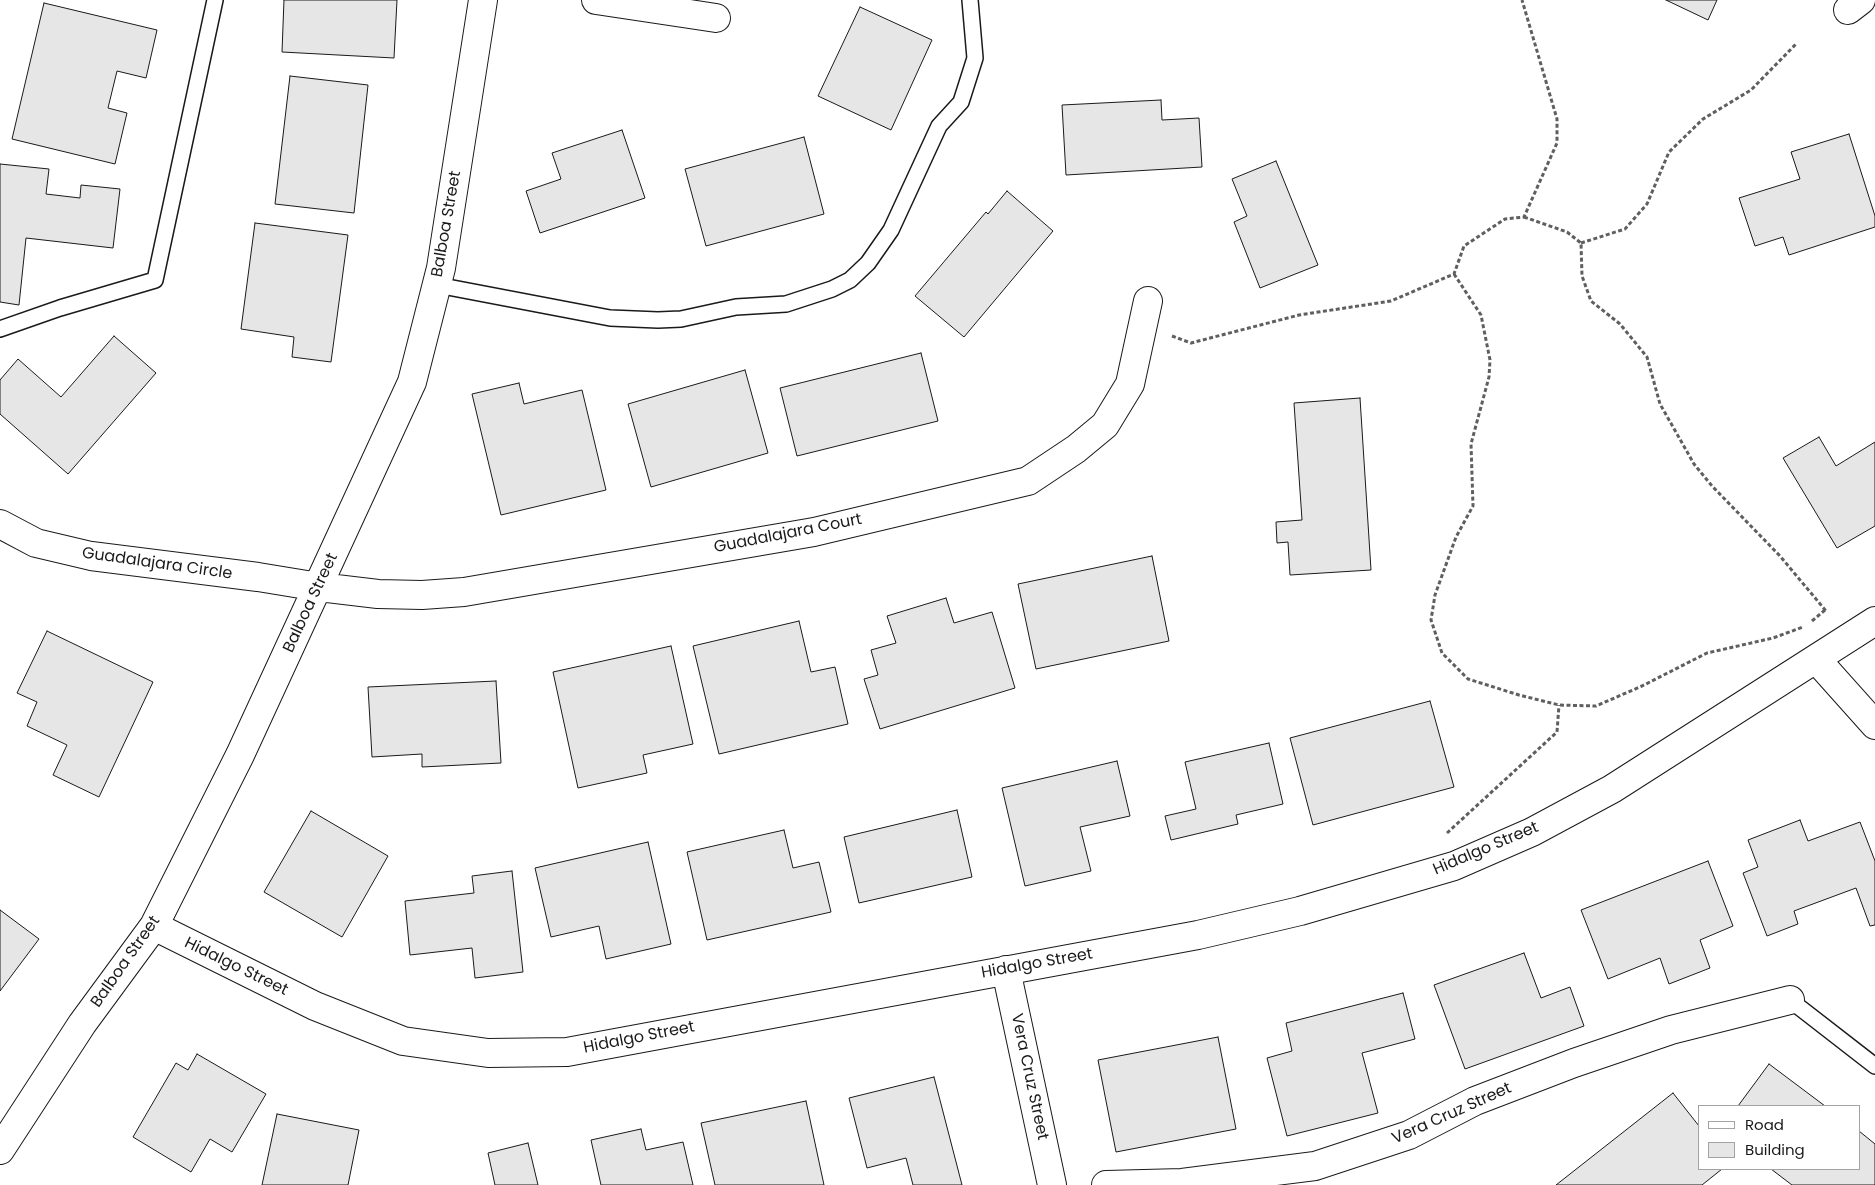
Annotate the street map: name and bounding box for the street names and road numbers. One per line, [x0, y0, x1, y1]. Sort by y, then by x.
street label: Balboa Street [428, 169, 466, 279]
street label: Guadalajara Court [712, 510, 864, 558]
street label: Guadalajara Circle [81, 544, 233, 584]
street label: Balboa Street [280, 550, 342, 656]
street label: Hidalgo Street [1430, 818, 1542, 880]
street label: Balboa Street [87, 912, 165, 1012]
street label: Hidalgo Street [181, 934, 291, 1000]
street label: Hidalgo Street [980, 945, 1094, 983]
street label: Vera Cruz Street [1006, 1012, 1052, 1142]
street label: Hidalgo Street [582, 1018, 696, 1058]
street label: Vera Cruz Street [1389, 1079, 1515, 1149]

